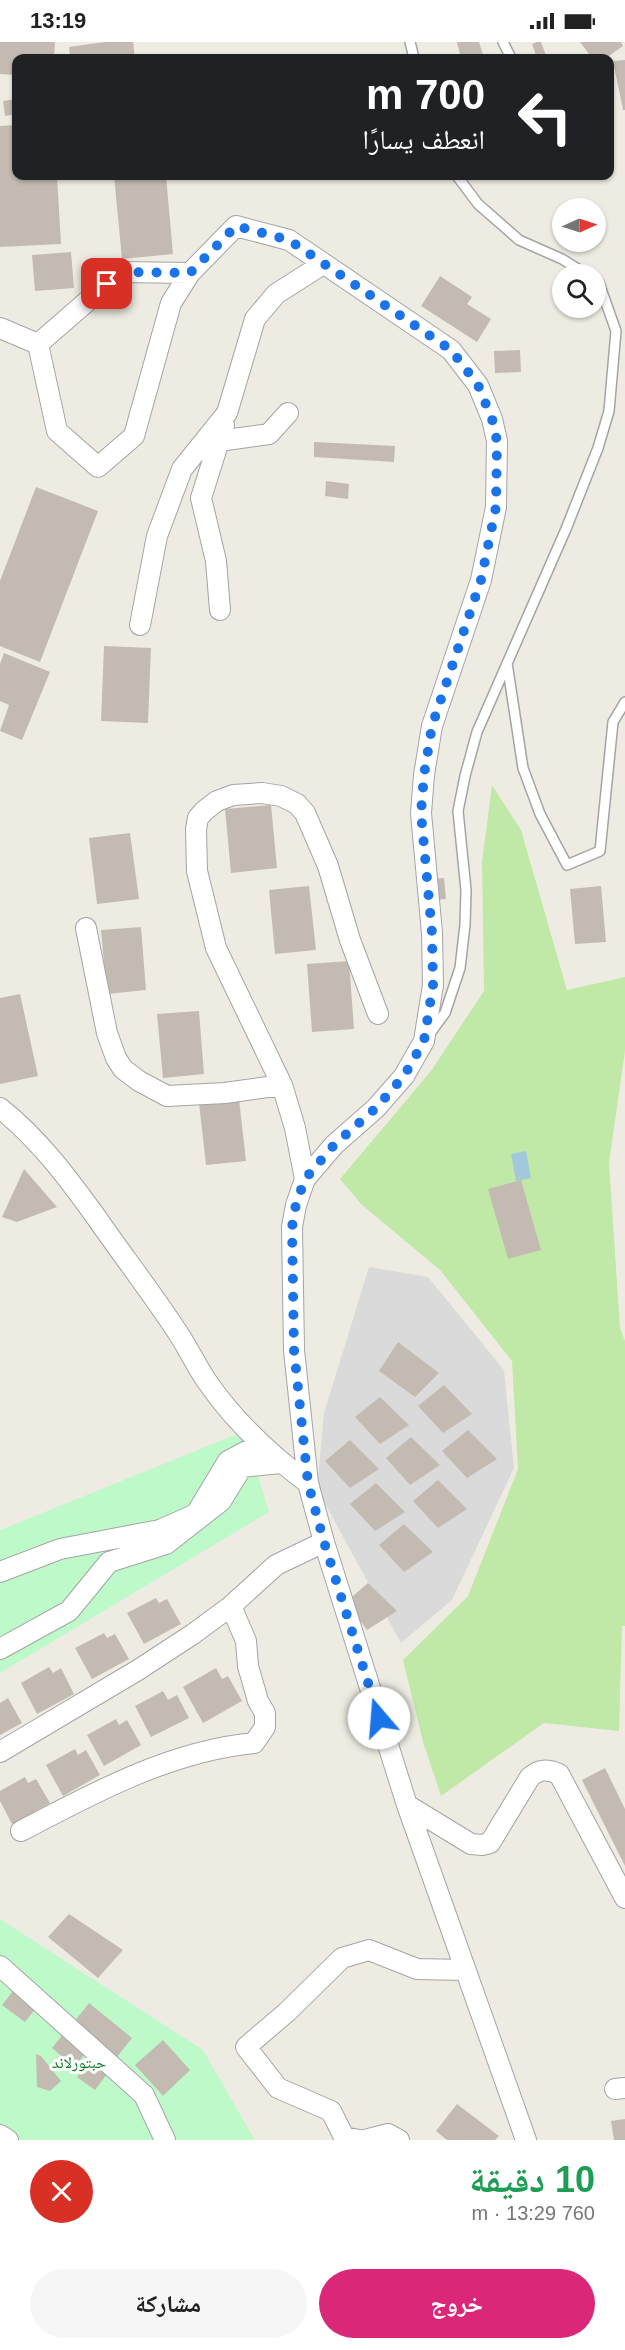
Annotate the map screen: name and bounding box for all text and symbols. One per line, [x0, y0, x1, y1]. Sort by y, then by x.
text: 13:19 [30, 8, 86, 33]
text: 700 m [366, 71, 485, 118]
icon: left [506, 78, 584, 156]
text: انعطف يسارًا [363, 125, 485, 155]
north arrow [552, 198, 606, 252]
map controls [552, 198, 606, 318]
pin [81, 258, 132, 309]
button: search [552, 264, 606, 318]
icon: arrive [90, 267, 123, 300]
position arrow [347, 1686, 411, 1750]
park label: حبتورلاند [52, 2054, 106, 2072]
text: 10 دقيقة [469, 2159, 595, 2200]
button: close [30, 2160, 93, 2223]
text: 760 m · 13:29 [472, 2202, 595, 2224]
button: مشاركة [30, 2269, 307, 2338]
button: خروج [319, 2269, 595, 2338]

